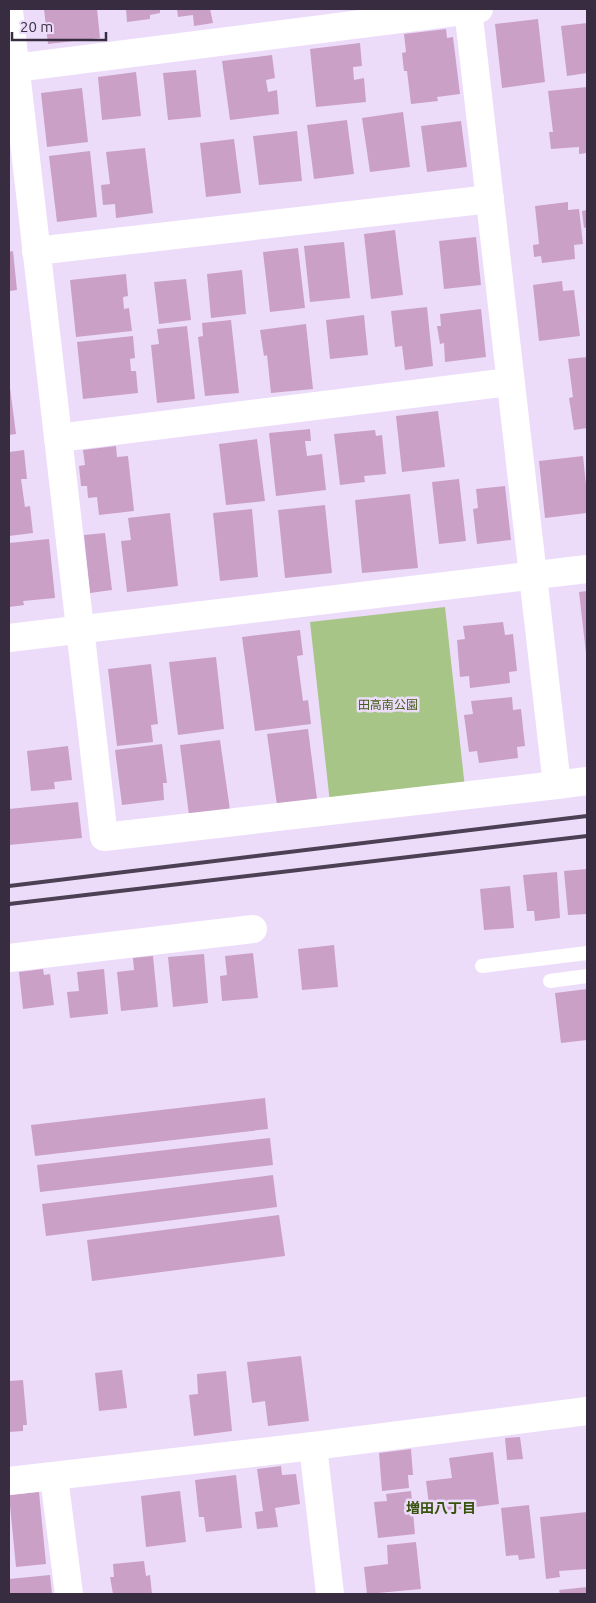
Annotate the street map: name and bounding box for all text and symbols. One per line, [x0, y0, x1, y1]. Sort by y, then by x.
scale bar [12, 10, 106, 42]
text: 20 m [20, 18, 53, 35]
park label: 田高南公園 [358, 698, 418, 711]
district label: 増田八丁目 [406, 1500, 476, 1516]

